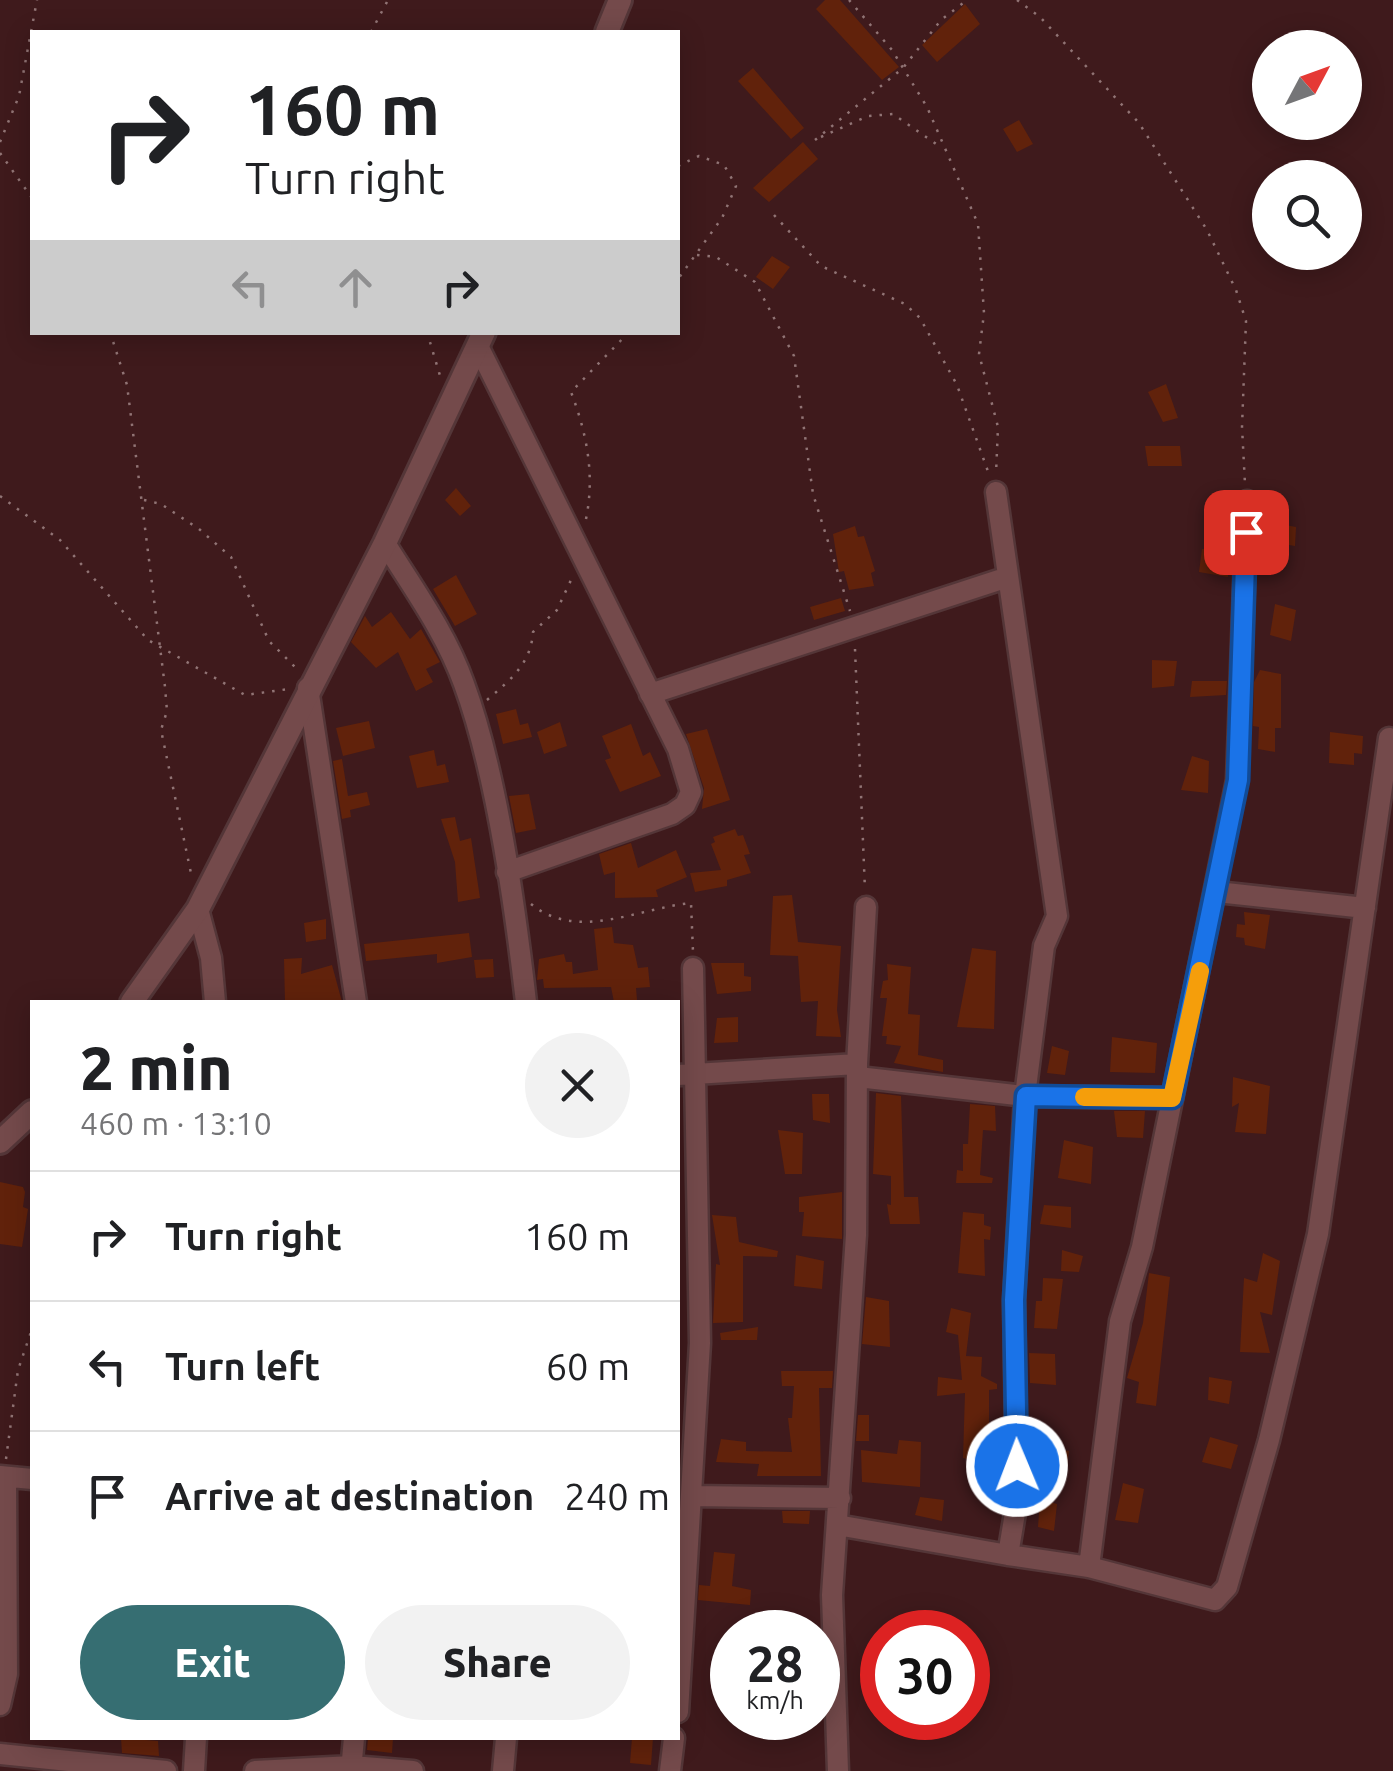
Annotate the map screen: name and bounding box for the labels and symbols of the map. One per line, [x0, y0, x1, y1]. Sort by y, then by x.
north arrow [1252, 30, 1362, 140]
pin [1204, 490, 1289, 575]
position arrow [965, 1414, 1069, 1518]
speed limit sign: 30 [860, 1610, 990, 1740]

